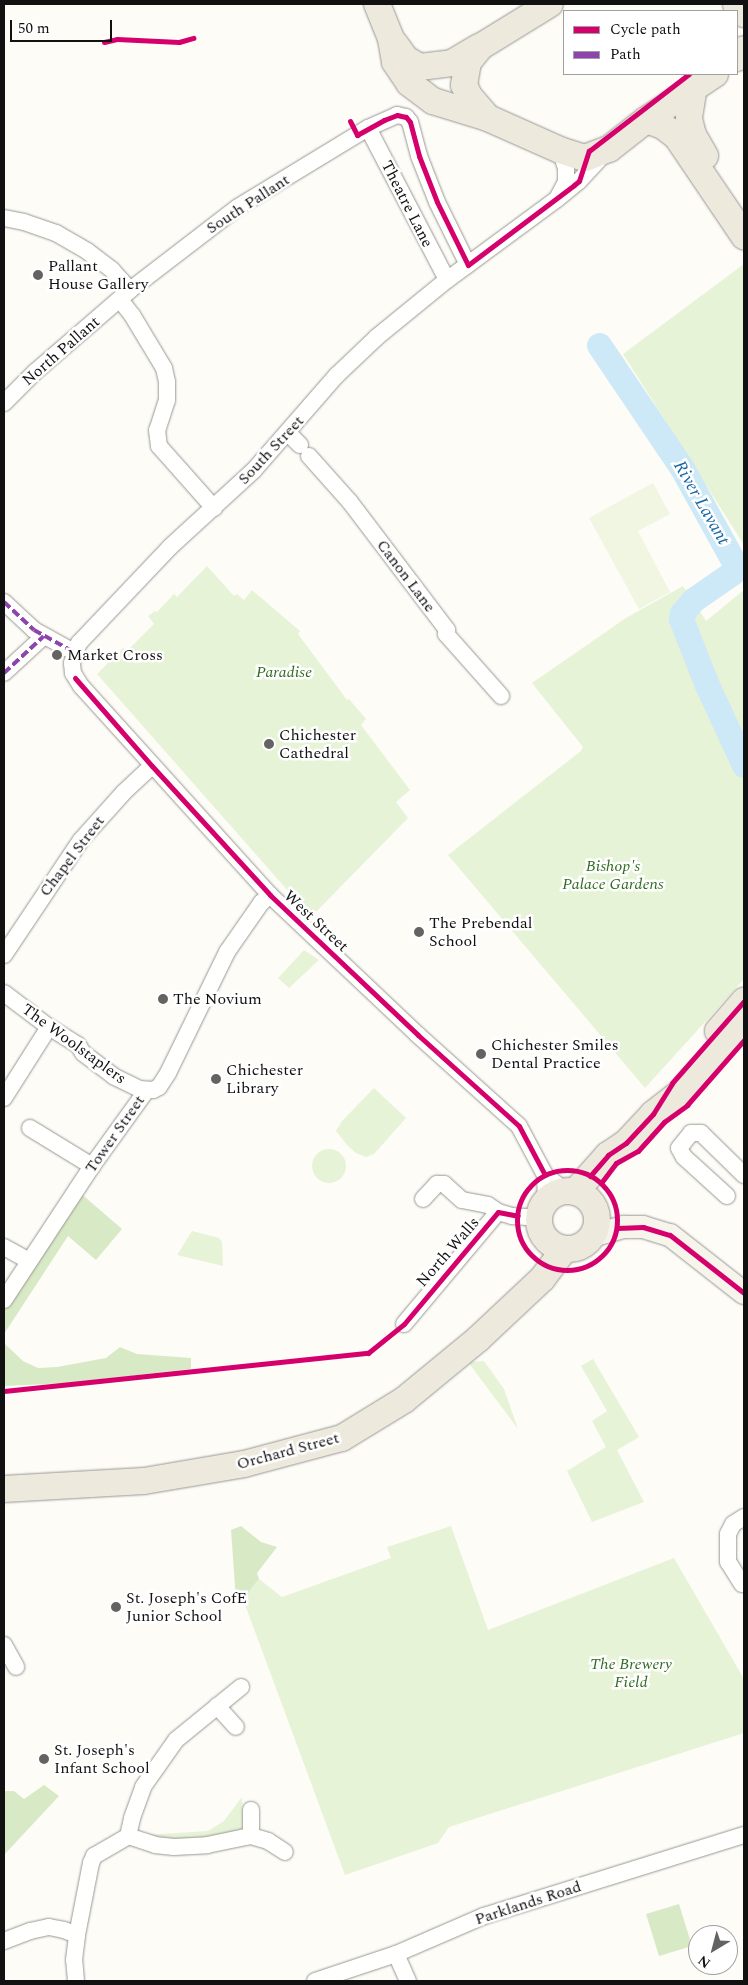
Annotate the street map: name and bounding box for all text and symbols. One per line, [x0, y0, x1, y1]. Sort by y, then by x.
scale bar [12, 10, 115, 42]
legend [563, 10, 738, 75]
text: 50 m [18, 17, 50, 40]
text: Cycle path [610, 18, 681, 41]
text: Path [610, 43, 641, 66]
street label: Theatre Lane [377, 157, 437, 251]
street label: South Pallant [203, 170, 293, 238]
place label: Pallant House Gallery [48, 256, 148, 294]
marker: Pallant House Gallery [32, 269, 44, 281]
street label: North Pallant [18, 312, 104, 390]
street label: South Street [234, 411, 308, 489]
water label: River Lavant [668, 457, 734, 549]
street label: Canon Lane [373, 536, 439, 616]
place label: Market Cross [67, 645, 163, 665]
marker: Market Cross [51, 649, 63, 661]
park label: Paradise [256, 662, 312, 682]
place label: Chichester Cathedral [279, 725, 356, 763]
marker: Chichester Cathedral [263, 738, 275, 750]
street label: Chapel Street [35, 812, 109, 900]
park label: Bishop's Palace Gardens [562, 856, 664, 894]
street label: West Street [280, 886, 352, 956]
place label: The Prebendal School [429, 913, 532, 951]
marker: The Prebendal School [413, 926, 425, 938]
place label: The Novium [173, 989, 262, 1009]
marker: The Novium [157, 993, 169, 1005]
street label: The Woolstaplers [18, 1000, 130, 1088]
place label: Chichester Smiles Dental Practice [491, 1035, 619, 1073]
marker: Chichester Smiles Dental Practice [475, 1048, 487, 1060]
place label: Chichester Library [226, 1060, 303, 1098]
marker: Chichester Library [210, 1073, 222, 1085]
street label: Tower Street [81, 1091, 149, 1177]
street label: North Walls [412, 1213, 484, 1291]
street label: Orchard Street [235, 1428, 341, 1474]
place label: St. Joseph's CofE Junior School [126, 1588, 247, 1626]
marker: St. Joseph's CofE Junior School [110, 1601, 122, 1613]
park label: The Brewery Field [590, 1654, 672, 1692]
place label: St. Joseph's Infant School [54, 1740, 150, 1778]
marker: St. Joseph's Infant School [38, 1753, 50, 1765]
street label: Parklands Road [472, 1877, 584, 1929]
north arrow [688, 1925, 738, 1975]
text: N [693, 1950, 715, 1973]

